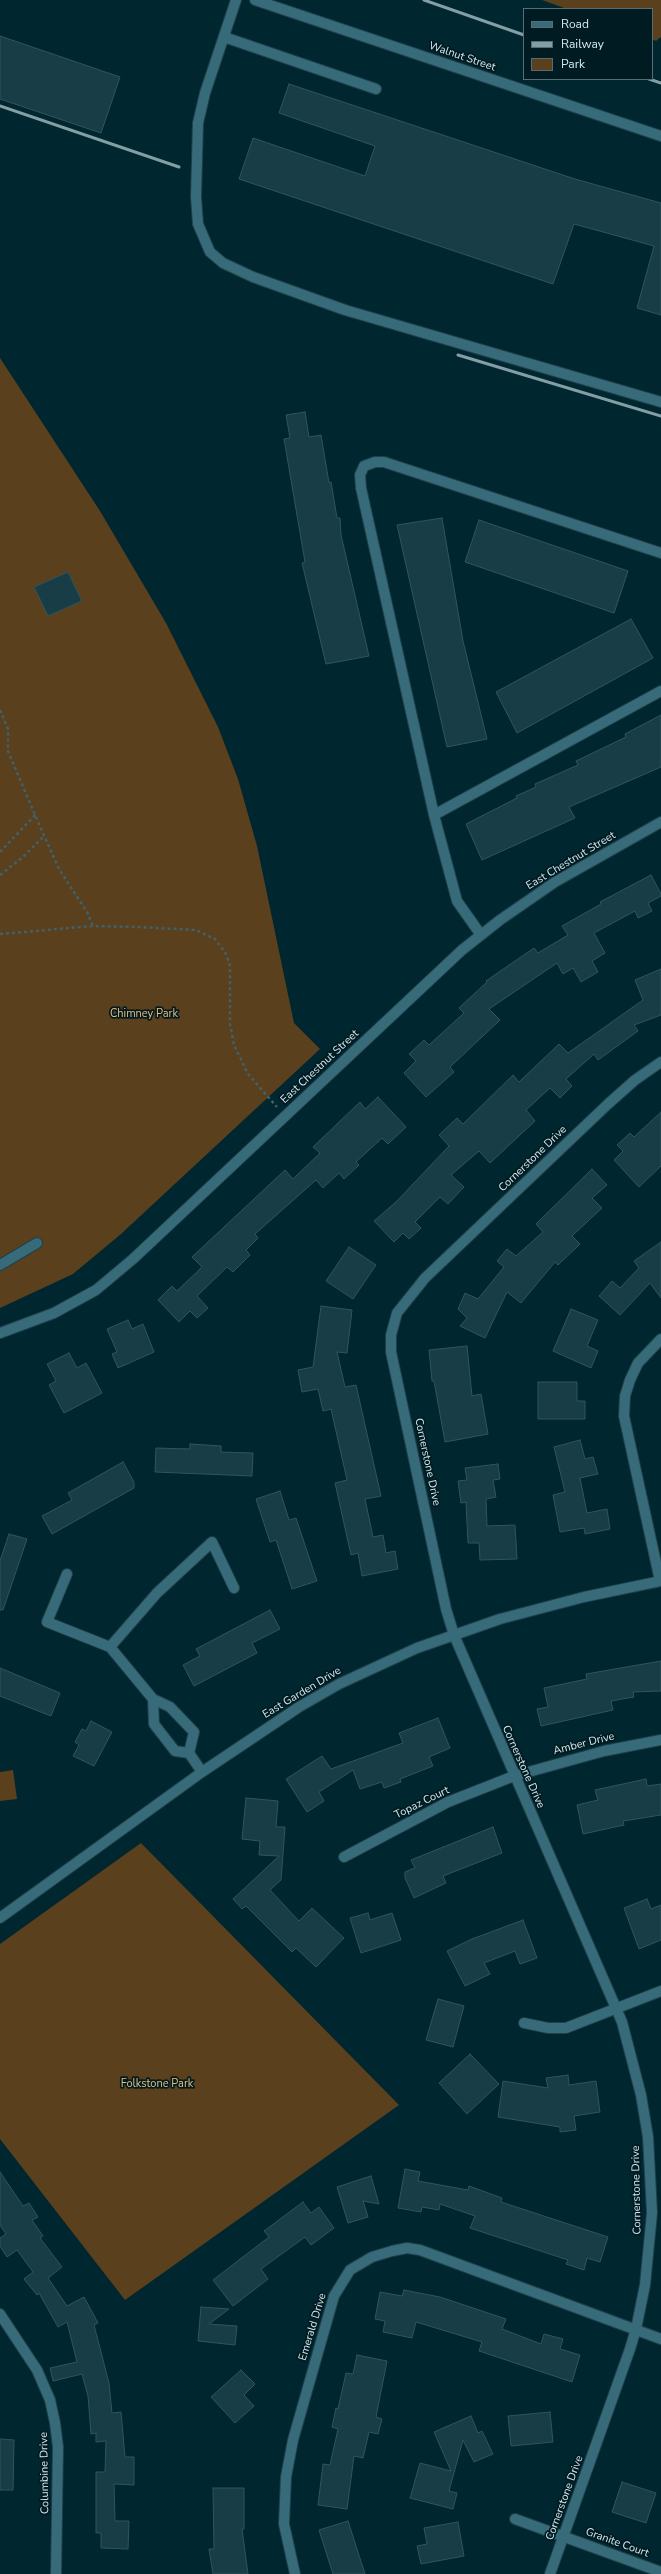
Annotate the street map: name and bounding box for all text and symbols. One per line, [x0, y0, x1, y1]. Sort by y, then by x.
legend [523, 8, 653, 80]
text: Road [561, 16, 589, 32]
text: Railway [561, 36, 604, 52]
street label: Walnut Street [427, 39, 497, 75]
text: Park [561, 56, 585, 72]
street label: East Chestnut Street [524, 829, 618, 893]
park label: Chimney Park [110, 1007, 178, 1021]
street label: East Chestnut Street [278, 1027, 362, 1107]
street label: Cornerstone Drive [496, 1123, 570, 1195]
street label: Cornerstone Drive [411, 1417, 443, 1507]
street label: East Garden Drive [260, 1664, 344, 1722]
street label: Cornerstone Drive [499, 1724, 547, 1810]
street label: Amber Drive [552, 1730, 616, 1758]
street label: Topaz Court [392, 1784, 452, 1822]
park label: Folkstone Park [121, 2077, 193, 2091]
street label: Cornerstone Drive [630, 2145, 644, 2235]
street label: Emerald Drive [296, 2292, 330, 2362]
street label: Columbine Drive [38, 2432, 52, 2514]
street label: Cornerstone Drive [544, 2454, 586, 2542]
street label: Granite Court [584, 2525, 650, 2561]

